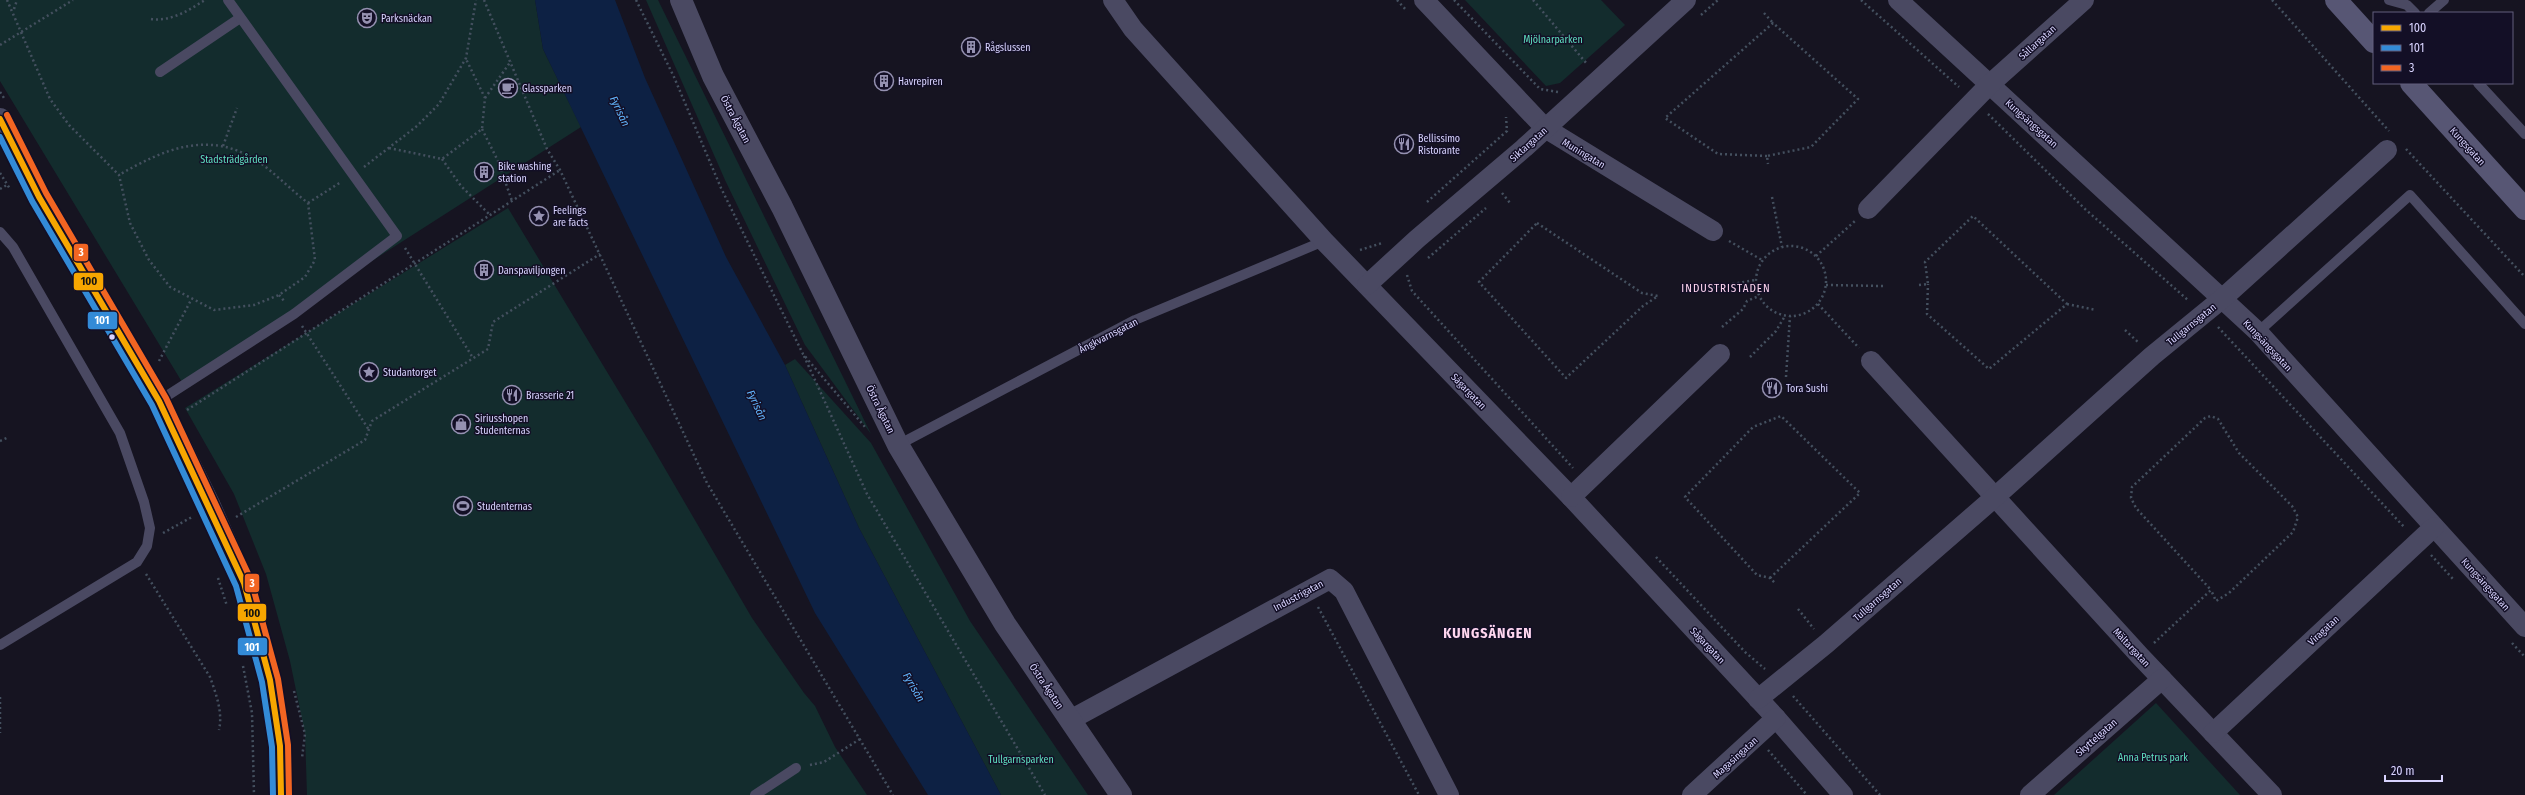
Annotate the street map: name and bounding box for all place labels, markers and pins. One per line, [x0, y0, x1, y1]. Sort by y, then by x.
theatre icon: Parksnäckan [356, 7, 378, 29]
place label: Parksnäckan [381, 13, 432, 25]
building icon: Rågslussen [960, 36, 982, 58]
place label: Rågslussen [985, 41, 1031, 54]
building icon: Havrepiren [873, 70, 895, 92]
place label: Havrepiren [898, 76, 943, 88]
cafe icon: Glassparken [497, 77, 519, 99]
place label: Glassparken [522, 83, 572, 95]
restaurant icon: Bellissimo Ristorante [1393, 133, 1415, 155]
place label: Bellissimo Ristorante [1418, 133, 1460, 157]
building icon: Bike washing station [473, 161, 495, 183]
place label: Bike washing station [498, 161, 551, 185]
place icon: Feelings are facts [528, 205, 550, 227]
place label: Feelings are facts [553, 205, 588, 229]
building icon: Danspaviljongen [473, 259, 495, 281]
place label: Danspaviljongen [498, 265, 566, 277]
unlabelled marker [107, 332, 117, 342]
place icon: Studantorget [358, 361, 380, 383]
place label: Studantorget [383, 367, 437, 379]
restaurant icon: Tora Sushi [1761, 377, 1783, 399]
place label: Tora Sushi [1786, 383, 1828, 395]
restaurant icon: Brasserie 21 [501, 384, 523, 406]
place label: Brasserie 21 [526, 390, 574, 402]
shop icon: Siriusshopen Studenternas [450, 413, 472, 435]
place label: Siriusshopen Studenternas [475, 413, 530, 437]
sports icon: Studenternas [452, 495, 474, 517]
place label: Studenternas [477, 501, 532, 513]

